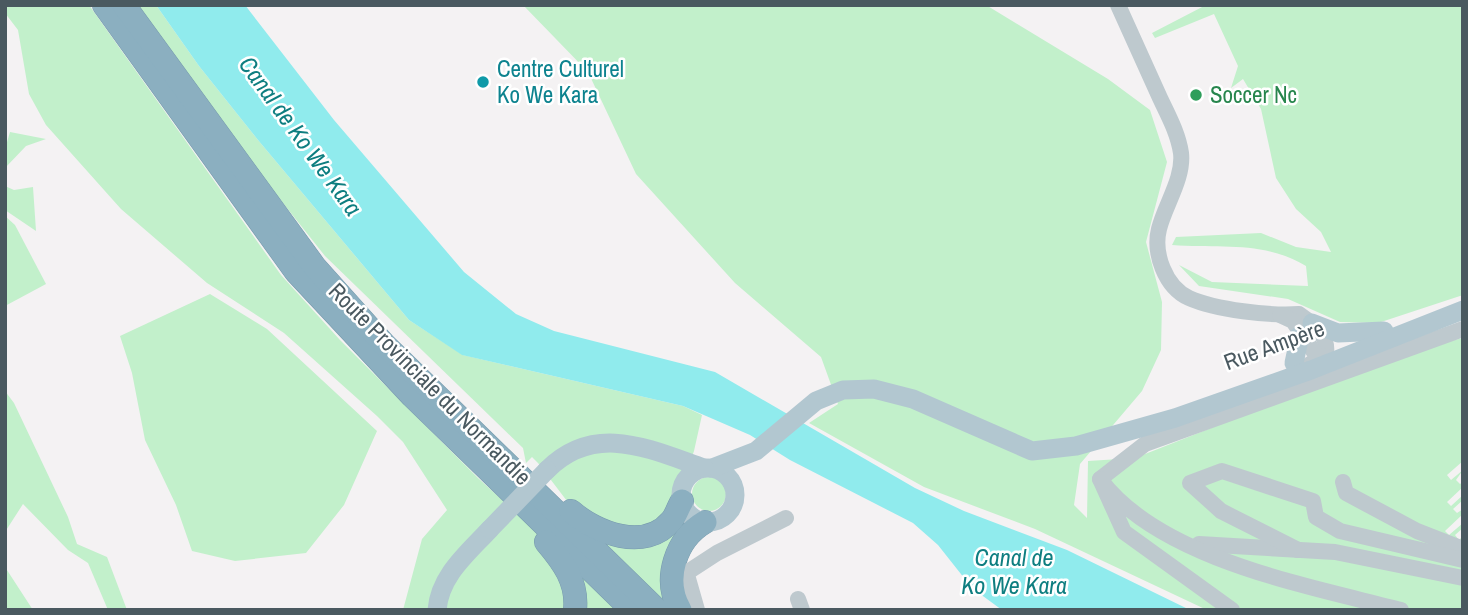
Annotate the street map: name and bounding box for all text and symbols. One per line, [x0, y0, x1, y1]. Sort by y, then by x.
water label: Canal de Ko We Kara [232, 49, 370, 222]
place label: Centre Culturel Ko We Kara [497, 53, 624, 110]
marker: Centre Culturel Ko We Kara [475, 74, 491, 90]
place label: Soccer Nc [1210, 79, 1297, 110]
marker: Soccer Nc [1188, 87, 1204, 103]
street label: Route Provinciale du Normandie [322, 276, 538, 492]
street label: Rue Ampère [1219, 312, 1328, 377]
water label: Canal de Ko We Kara [961, 541, 1067, 601]

